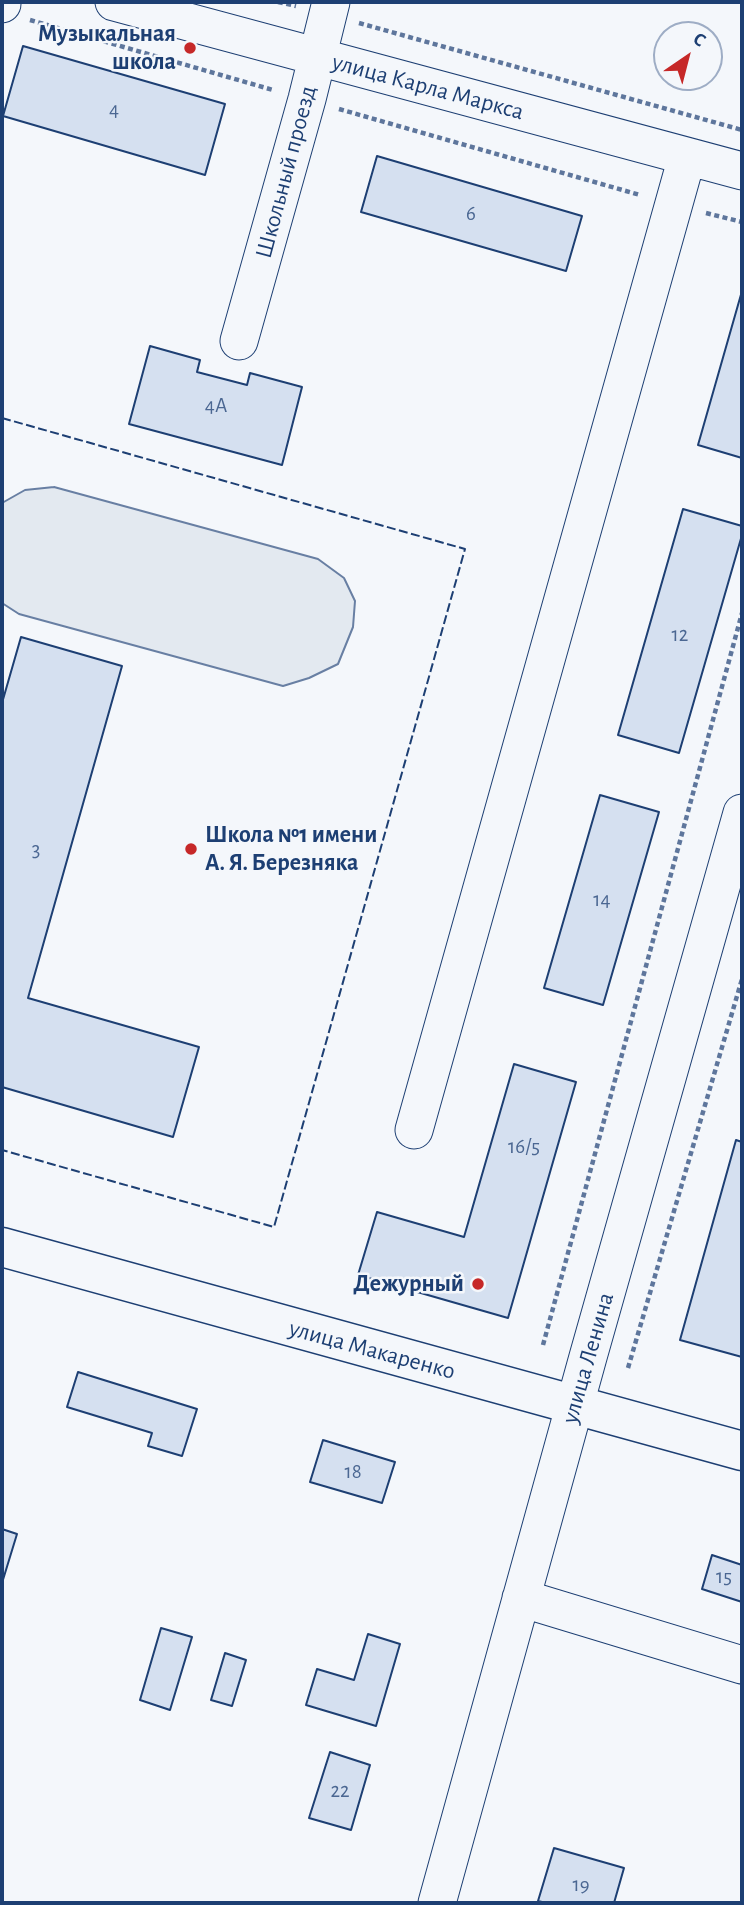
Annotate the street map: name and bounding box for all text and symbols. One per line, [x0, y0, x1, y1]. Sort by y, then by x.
place label: Музыкальная школа [38, 20, 176, 76]
north arrow [653, 21, 723, 91]
text: С [689, 29, 709, 51]
marker: Музыкальная школа [182, 40, 198, 56]
street label: улица Карла Маркса [329, 48, 527, 126]
street label: Школьный проезд [249, 82, 323, 262]
house number: 4 [109, 97, 119, 123]
house number: 6 [466, 201, 476, 227]
house number: 4А [205, 393, 227, 419]
house number: 12 [672, 622, 688, 648]
place label: Школа №1 имени А. Я. Березняка [205, 821, 377, 877]
house number: 3 [32, 837, 40, 863]
marker: Школа №1 имени А. Я. Березняка [183, 841, 199, 857]
house number: 14 [593, 887, 611, 913]
house number: 16/5 [508, 1134, 540, 1160]
place label: Дежурный [353, 1270, 464, 1298]
marker: Дежурный [470, 1276, 486, 1292]
street label: улица Ленина [556, 1289, 620, 1427]
street label: улица Макаренко [286, 1314, 458, 1386]
house number: 18 [344, 1459, 362, 1485]
house number: 15 [716, 1564, 732, 1590]
house number: 22 [330, 1778, 350, 1804]
house number: 19 [572, 1872, 590, 1898]

